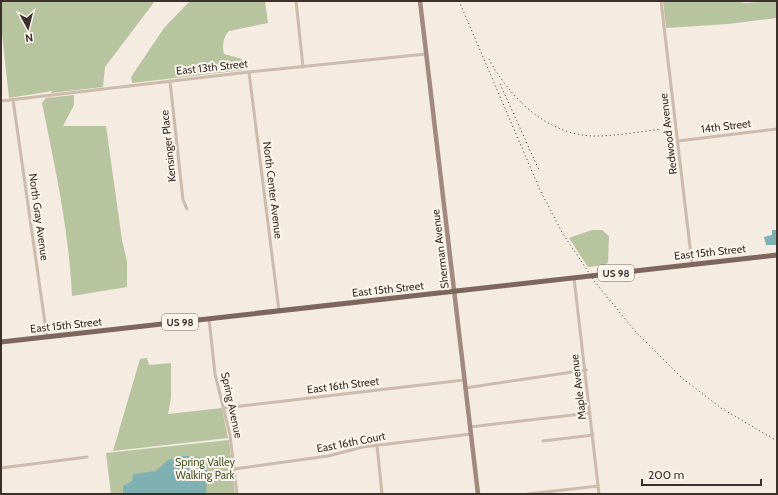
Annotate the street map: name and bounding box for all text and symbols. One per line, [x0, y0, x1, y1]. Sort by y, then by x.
north arrow [8, 8, 48, 48]
text: N [25, 31, 34, 45]
street label: East 13th Street [175, 56, 249, 78]
street label: Redwood Avenue [656, 92, 680, 175]
street label: Kensinger Place [157, 109, 179, 183]
street label: 14th Street [700, 116, 752, 136]
street label: North Center Avenue [260, 141, 286, 240]
street label: North Gray Avenue [26, 172, 52, 262]
street label: Sherman Avenue [428, 208, 452, 289]
street label: East 15th Street [673, 241, 747, 263]
road number: US 98 [598, 265, 634, 281]
street label: East 15th Street [351, 278, 425, 300]
street label: East 15th Street [29, 314, 103, 336]
road number: US 98 [162, 314, 198, 330]
street label: Maple Avenue [567, 353, 589, 421]
street label: Spring Avenue [218, 371, 246, 440]
street label: East 16th Street [306, 374, 380, 396]
street label: East 16th Court [315, 428, 387, 456]
park label: Spring Valley Walking Park [175, 455, 236, 482]
scale bar [642, 461, 761, 487]
text: 200 m [648, 467, 684, 482]

